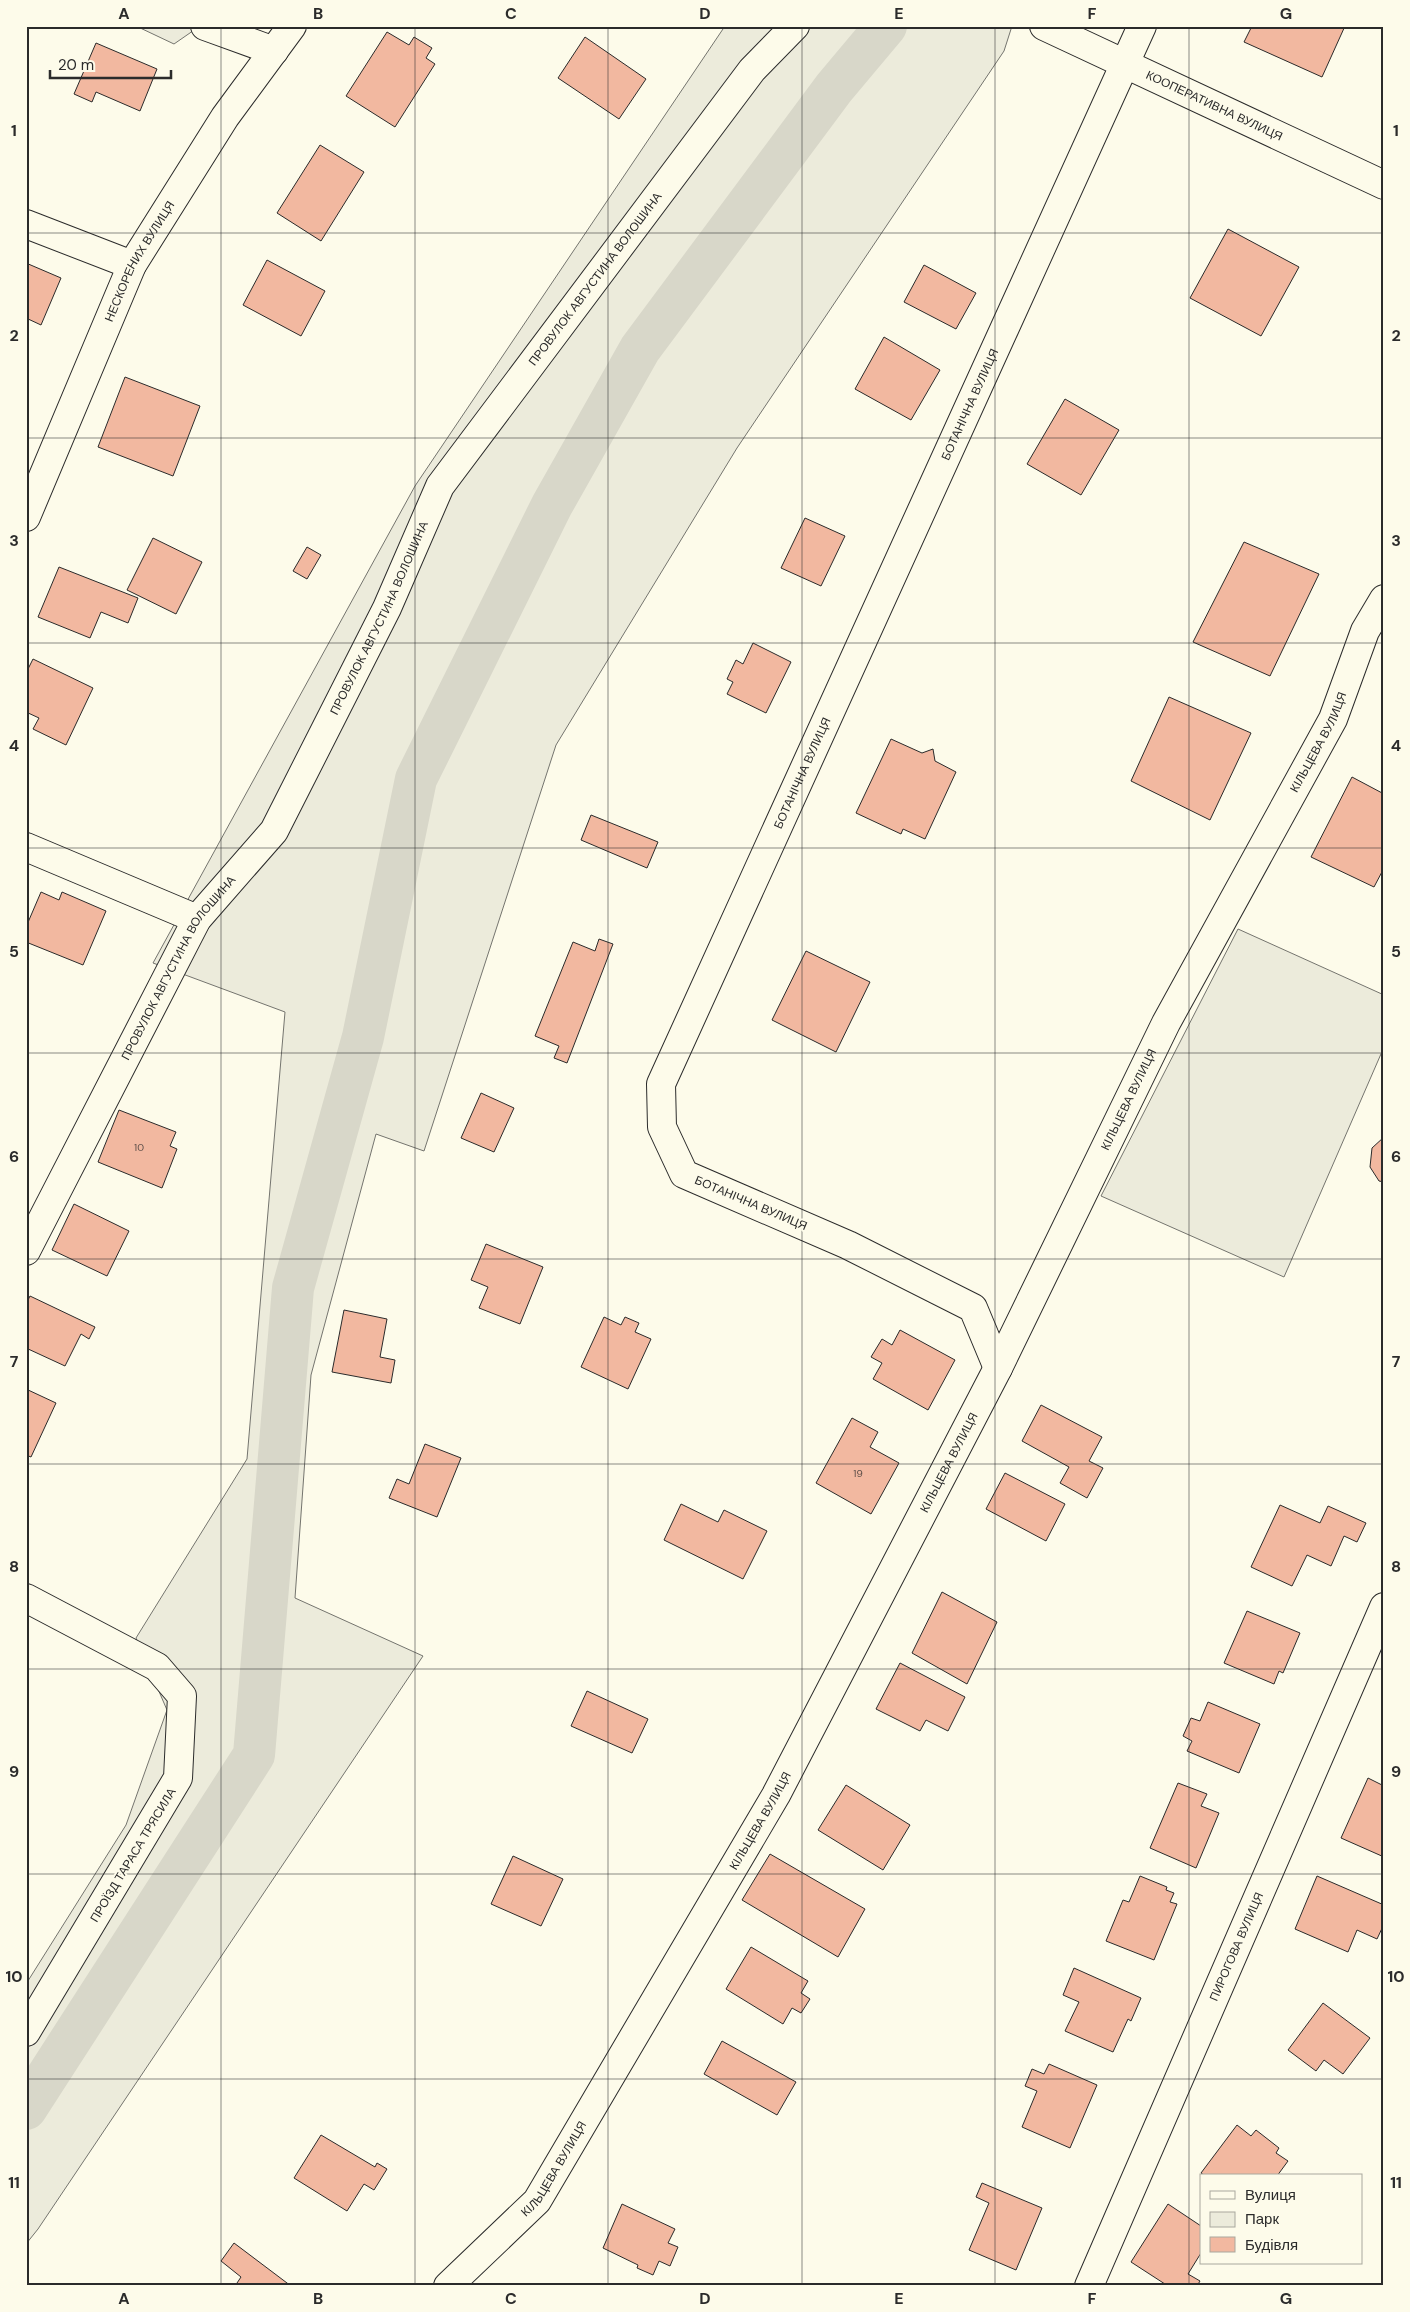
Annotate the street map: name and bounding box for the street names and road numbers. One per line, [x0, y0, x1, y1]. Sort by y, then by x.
street label: КООПЕРАТИВНА ВУЛИЦЯ [1143, 67, 1285, 144]
street label: ПРОВУЛОК АВГУСТИНА ВОЛОШИНА [525, 189, 665, 369]
street label: НЕСКОРЕНИХ ВУЛИЦЯ [101, 198, 178, 324]
street label: БОТАНІЧНА ВУЛИЦЯ [938, 346, 1002, 463]
street label: ПРОВУЛОК АВГУСТИНА ВОЛОШИНА [326, 519, 432, 717]
street label: КІЛЬЦЕВА ВУЛИЦЯ [1286, 690, 1350, 795]
street label: БОТАНІЧНА ВУЛИЦЯ [770, 715, 835, 832]
street label: ПРОВУЛОК АВГУСТИНА ВОЛОШИНА [118, 872, 239, 1063]
street label: КІЛЬЦЕВА ВУЛИЦЯ [1097, 1046, 1160, 1153]
street label: БОТАНІЧНА ВУЛИЦЯ [692, 1172, 810, 1234]
street label: КІЛЬЦЕВА ВУЛИЦЯ [916, 1410, 982, 1515]
street label: КІЛЬЦЕВА ВУЛИЦЯ [726, 1769, 795, 1873]
street label: ПРОЇЗД ТАРАСА ТРЯСИЛА [86, 1785, 180, 1925]
street label: ПИРОГОВА ВУЛИЦЯ [1206, 1890, 1267, 2004]
street label: КІЛЬЦЕВА ВУЛИЦЯ [517, 2118, 590, 2220]

